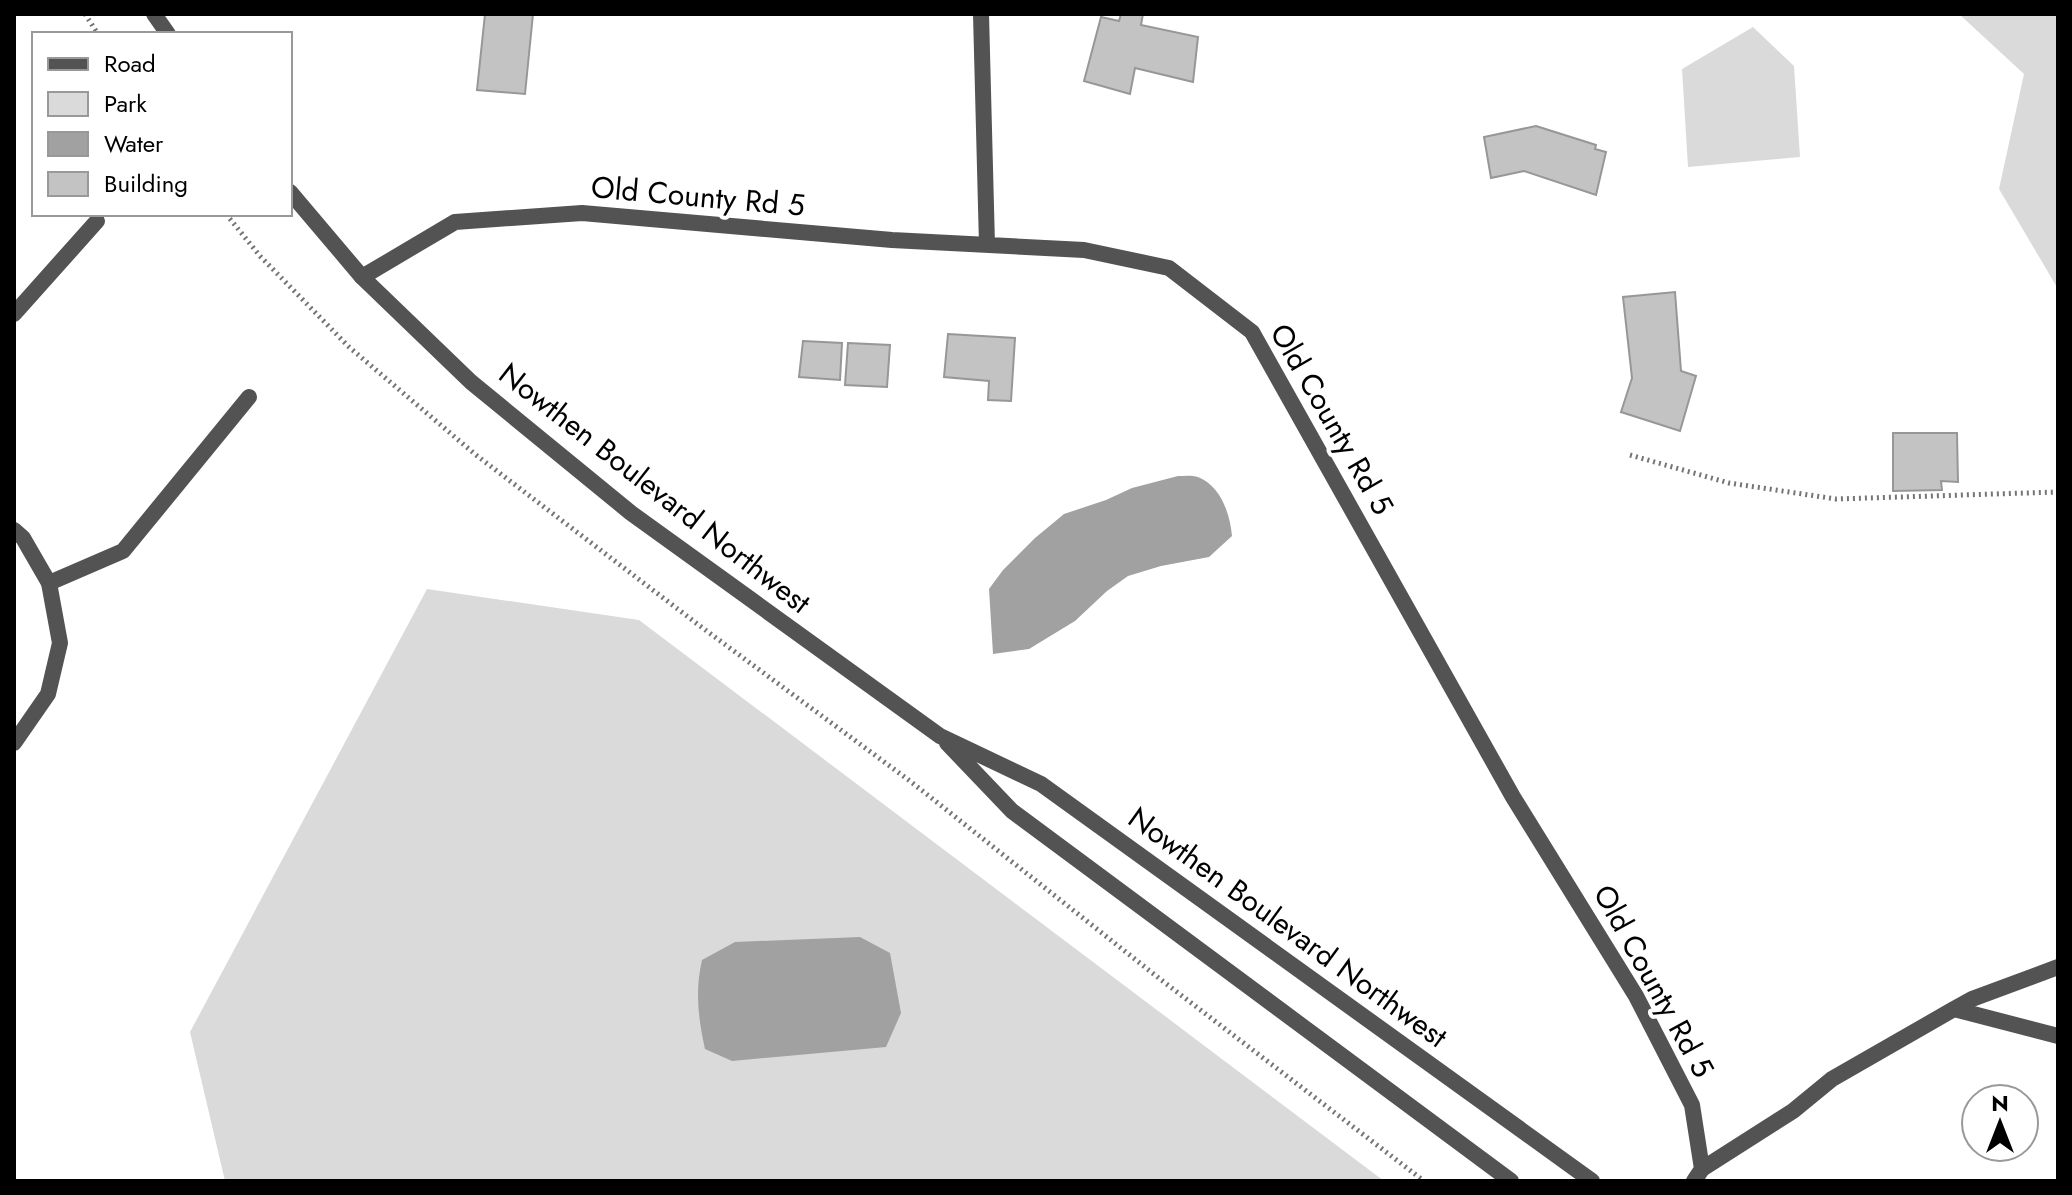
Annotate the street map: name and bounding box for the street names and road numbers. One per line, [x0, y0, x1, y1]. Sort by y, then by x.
street label: Old County Rd 5 [589, 165, 807, 227]
street label: Old County Rd 5 [1260, 315, 1404, 523]
street label: Nowthen Boulevard Northwest [490, 353, 821, 624]
street label: Nowthen Boulevard Northwest [1120, 796, 1457, 1058]
street label: Old County Rd 5 [1583, 877, 1725, 1085]

